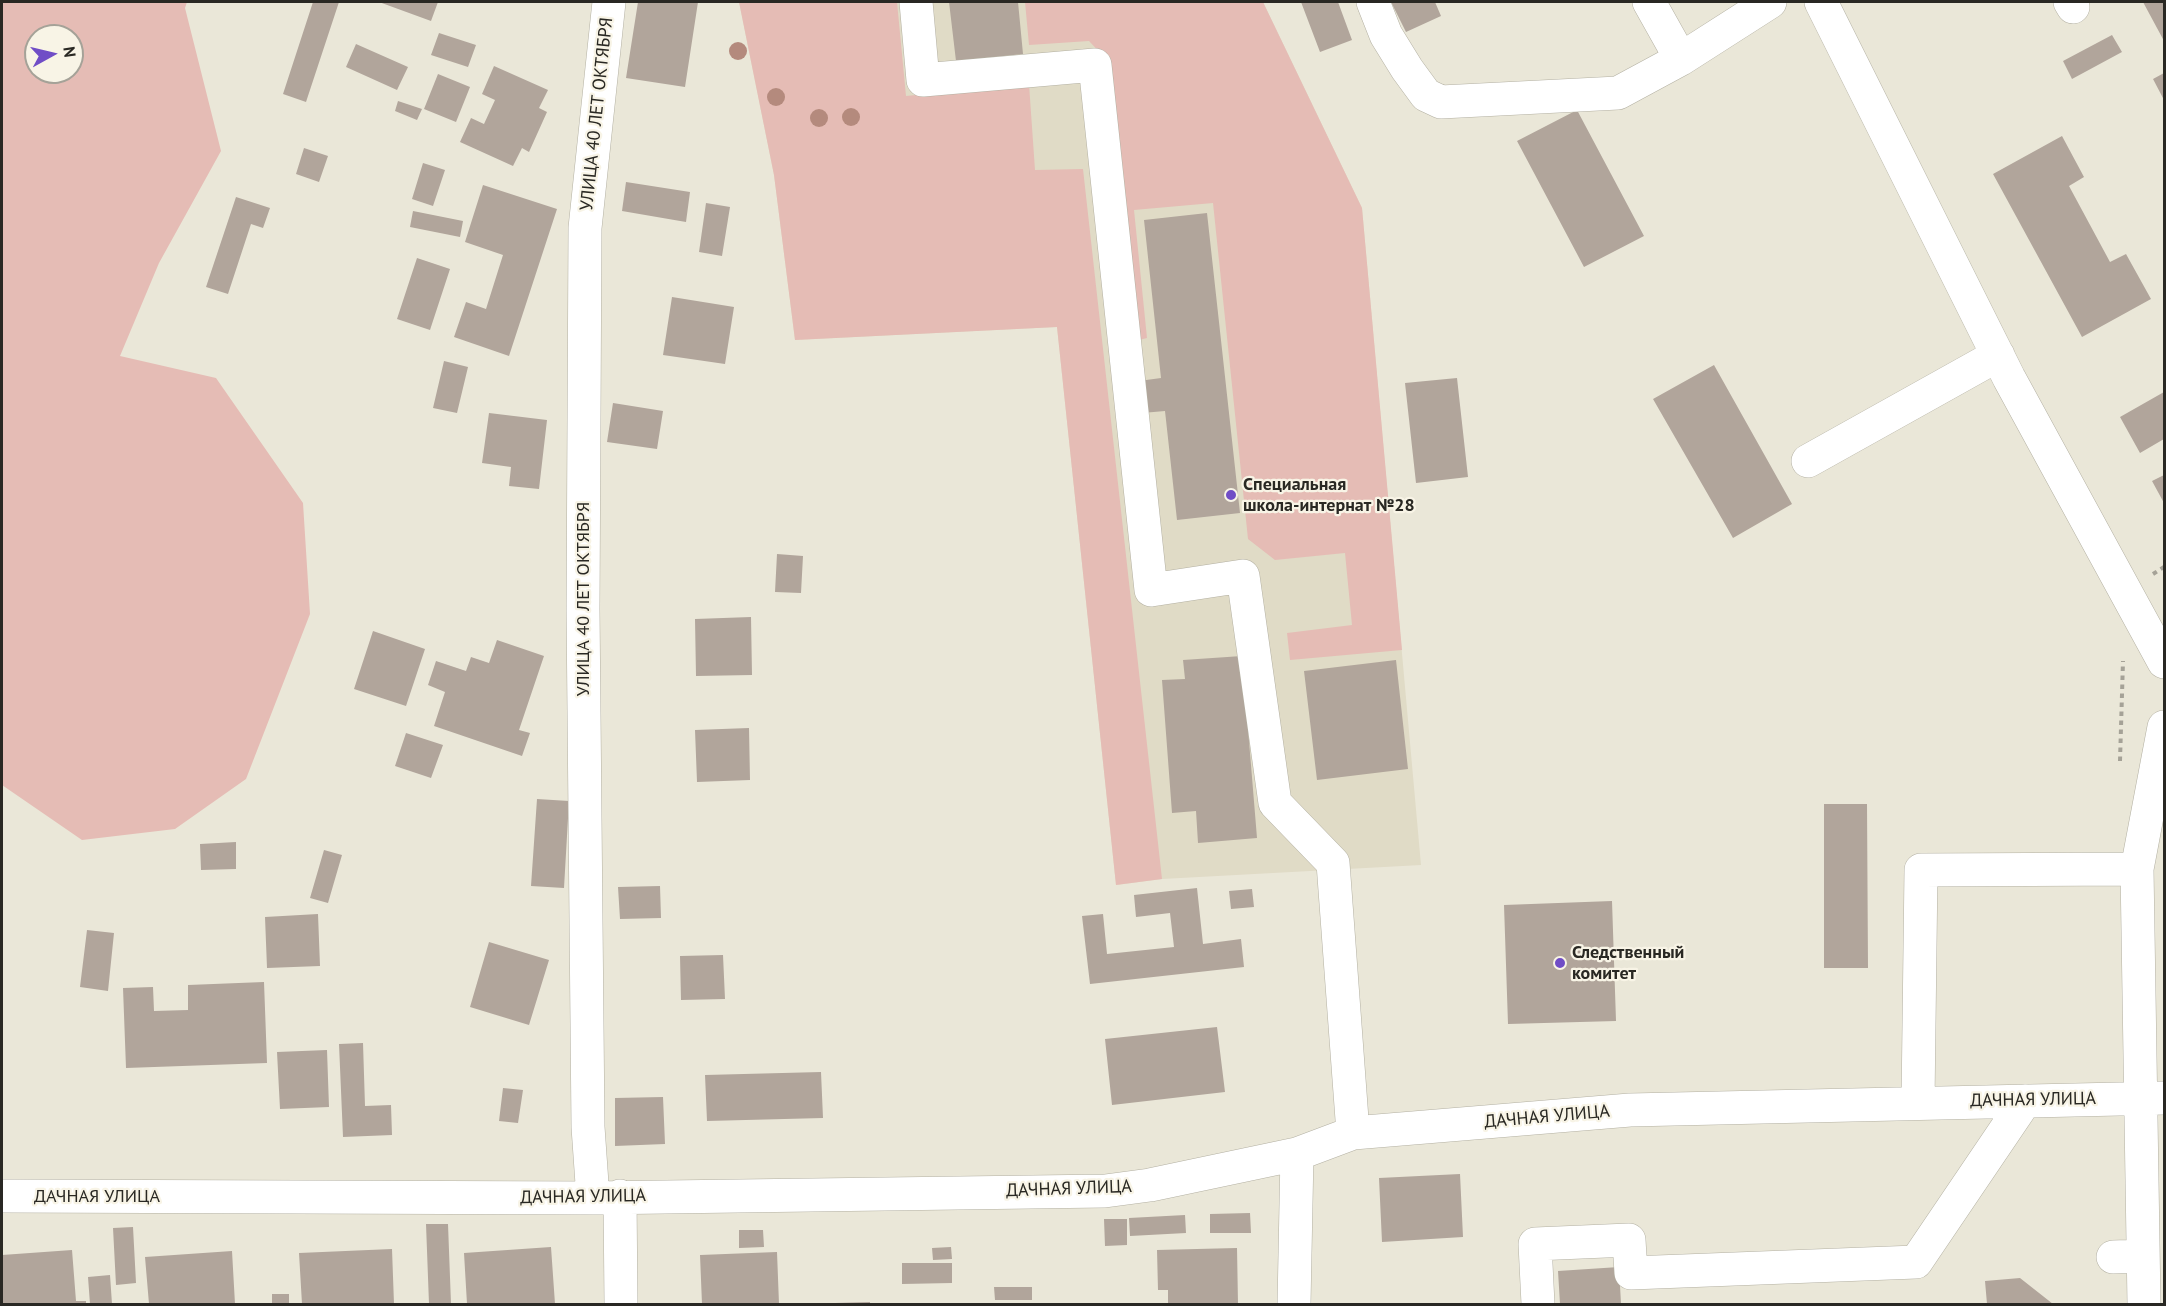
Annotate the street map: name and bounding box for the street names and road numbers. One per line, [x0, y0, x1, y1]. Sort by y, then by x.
street label: УЛИЦА 40 ЛЕТ ОКТЯБРЯ [576, 16, 618, 212]
street label: УЛИЦА 40 ЛЕТ ОКТЯБРЯ [573, 502, 595, 696]
street label: ДАЧНАЯ УЛИЦА [1970, 1088, 2096, 1112]
street label: ДАЧНАЯ УЛИЦА [1483, 1101, 1611, 1133]
street label: ДАЧНАЯ УЛИЦА [1006, 1176, 1132, 1202]
street label: ДАЧНАЯ УЛИЦА [520, 1185, 646, 1209]
street label: ДАЧНАЯ УЛИЦА [34, 1186, 160, 1208]

